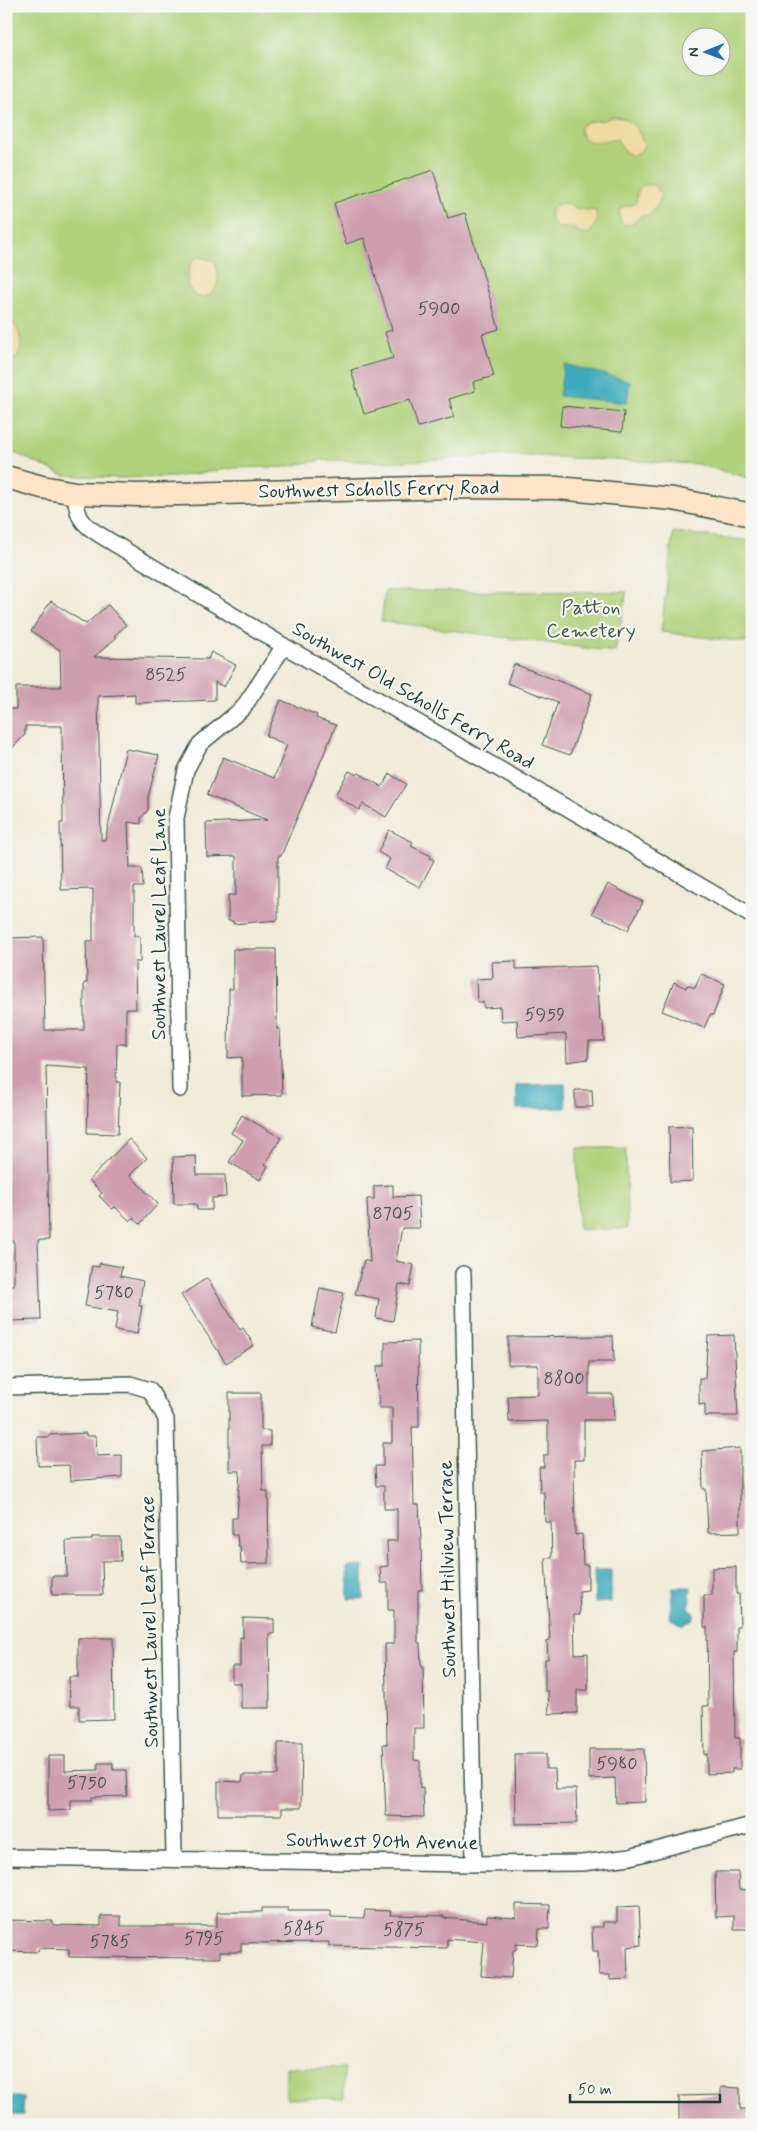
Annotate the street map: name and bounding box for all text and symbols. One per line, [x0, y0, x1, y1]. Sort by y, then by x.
north arrow [680, 28, 730, 78]
text: N [685, 47, 703, 57]
house number: 5900 [418, 297, 460, 321]
street label: Southwest Scholls Ferry Road [258, 474, 500, 506]
park label: Patton Cemetery [546, 595, 636, 645]
street label: Southwest Old Scholls Ferry Road [287, 615, 539, 777]
house number: 8525 [145, 663, 187, 687]
street label: Southwest Laurel Leaf Lane [146, 808, 173, 1040]
house number: 5959 [525, 1003, 565, 1027]
house number: 8705 [373, 1202, 414, 1226]
house number: 5780 [94, 1281, 134, 1305]
house number: 8800 [544, 1367, 584, 1391]
street label: Southwest Hillview Terrace [433, 1460, 463, 1678]
street label: Southwest Laurel Leaf Terrace [134, 1496, 166, 1748]
house number: 5980 [596, 1752, 638, 1776]
house number: 5750 [67, 1771, 107, 1795]
street label: Southwest 90th Avenue [286, 1827, 479, 1857]
house number: 5845 [283, 1917, 325, 1941]
house number: 5875 [383, 1918, 425, 1942]
house number: 5795 [184, 1927, 224, 1951]
house number: 5785 [90, 1930, 130, 1954]
scale bar [570, 2071, 720, 2103]
text: 50 m [578, 2080, 612, 2100]

